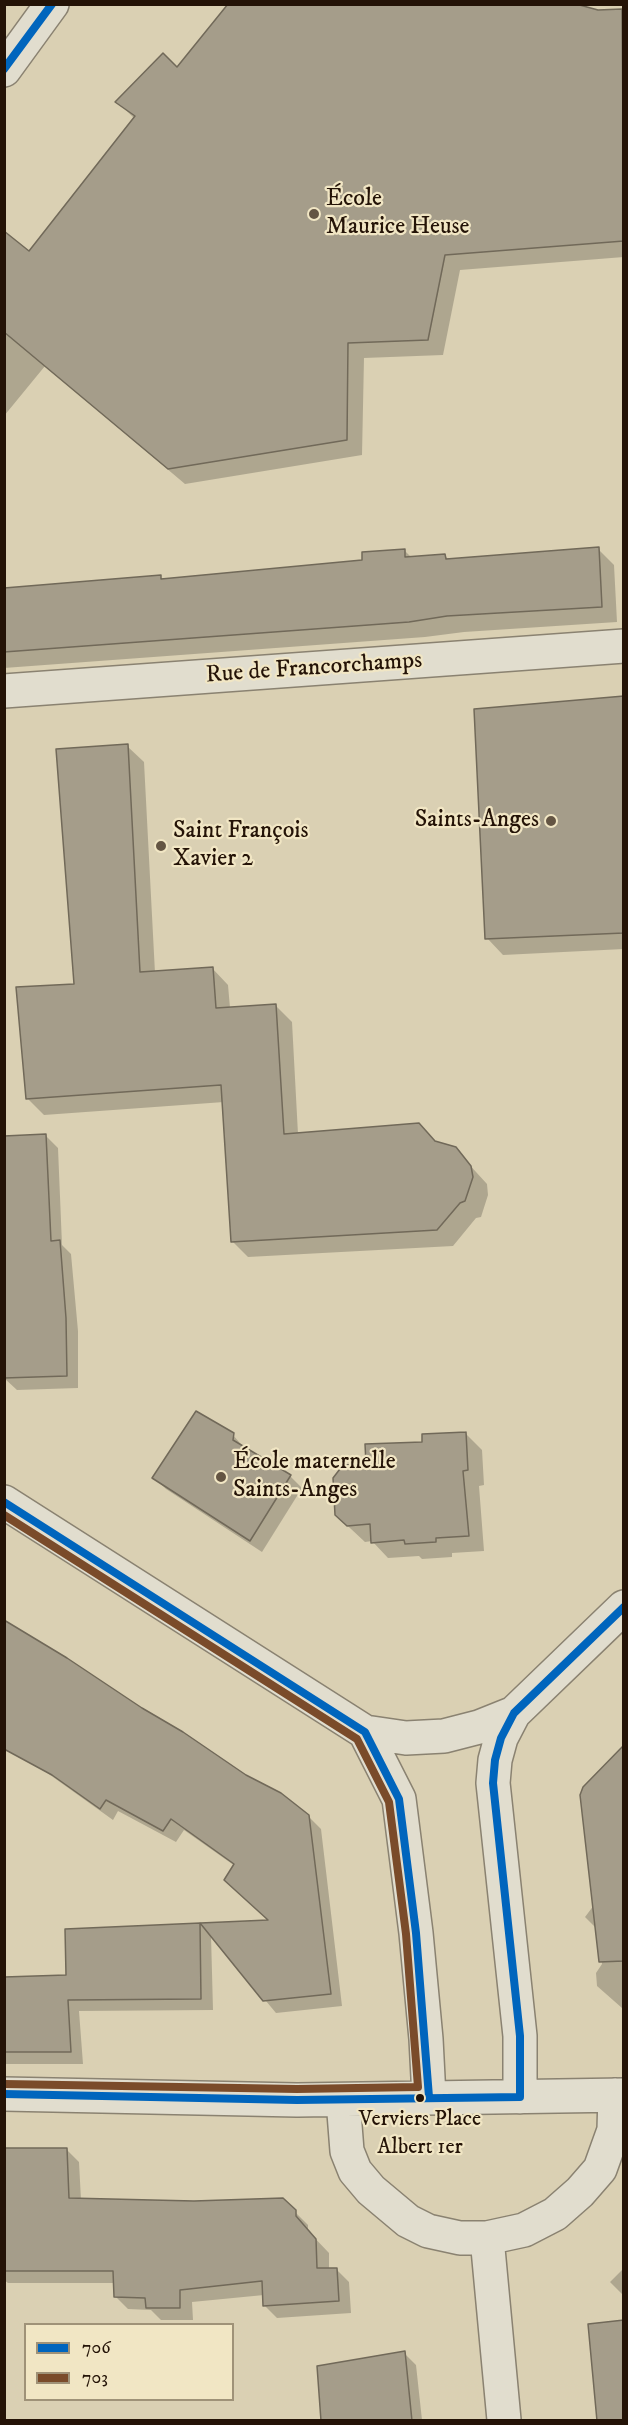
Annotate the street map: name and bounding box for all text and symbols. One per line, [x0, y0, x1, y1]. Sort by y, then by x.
place label: École Maurice Heuse [326, 186, 470, 242]
marker: École Maurice Heuse [307, 207, 321, 221]
street label: Rue de Francorchamps [205, 647, 423, 691]
place label: Saints-Anges [415, 807, 539, 835]
marker: Saints-Anges [544, 814, 558, 828]
place label: Saint François Xavier 2 [173, 818, 309, 874]
marker: Saint François Xavier 2 [154, 839, 168, 853]
place label: École maternelle Saints-Anges [233, 1449, 396, 1505]
marker: École maternelle Saints-Anges [214, 1470, 228, 1484]
marker: Verviers Place Albert 1er [414, 2092, 426, 2104]
place label: Verviers Place Albert 1er [359, 2107, 481, 2158]
legend [24, 2323, 234, 2401]
text: 706 [82, 2337, 111, 2359]
text: 703 [82, 2367, 108, 2389]

